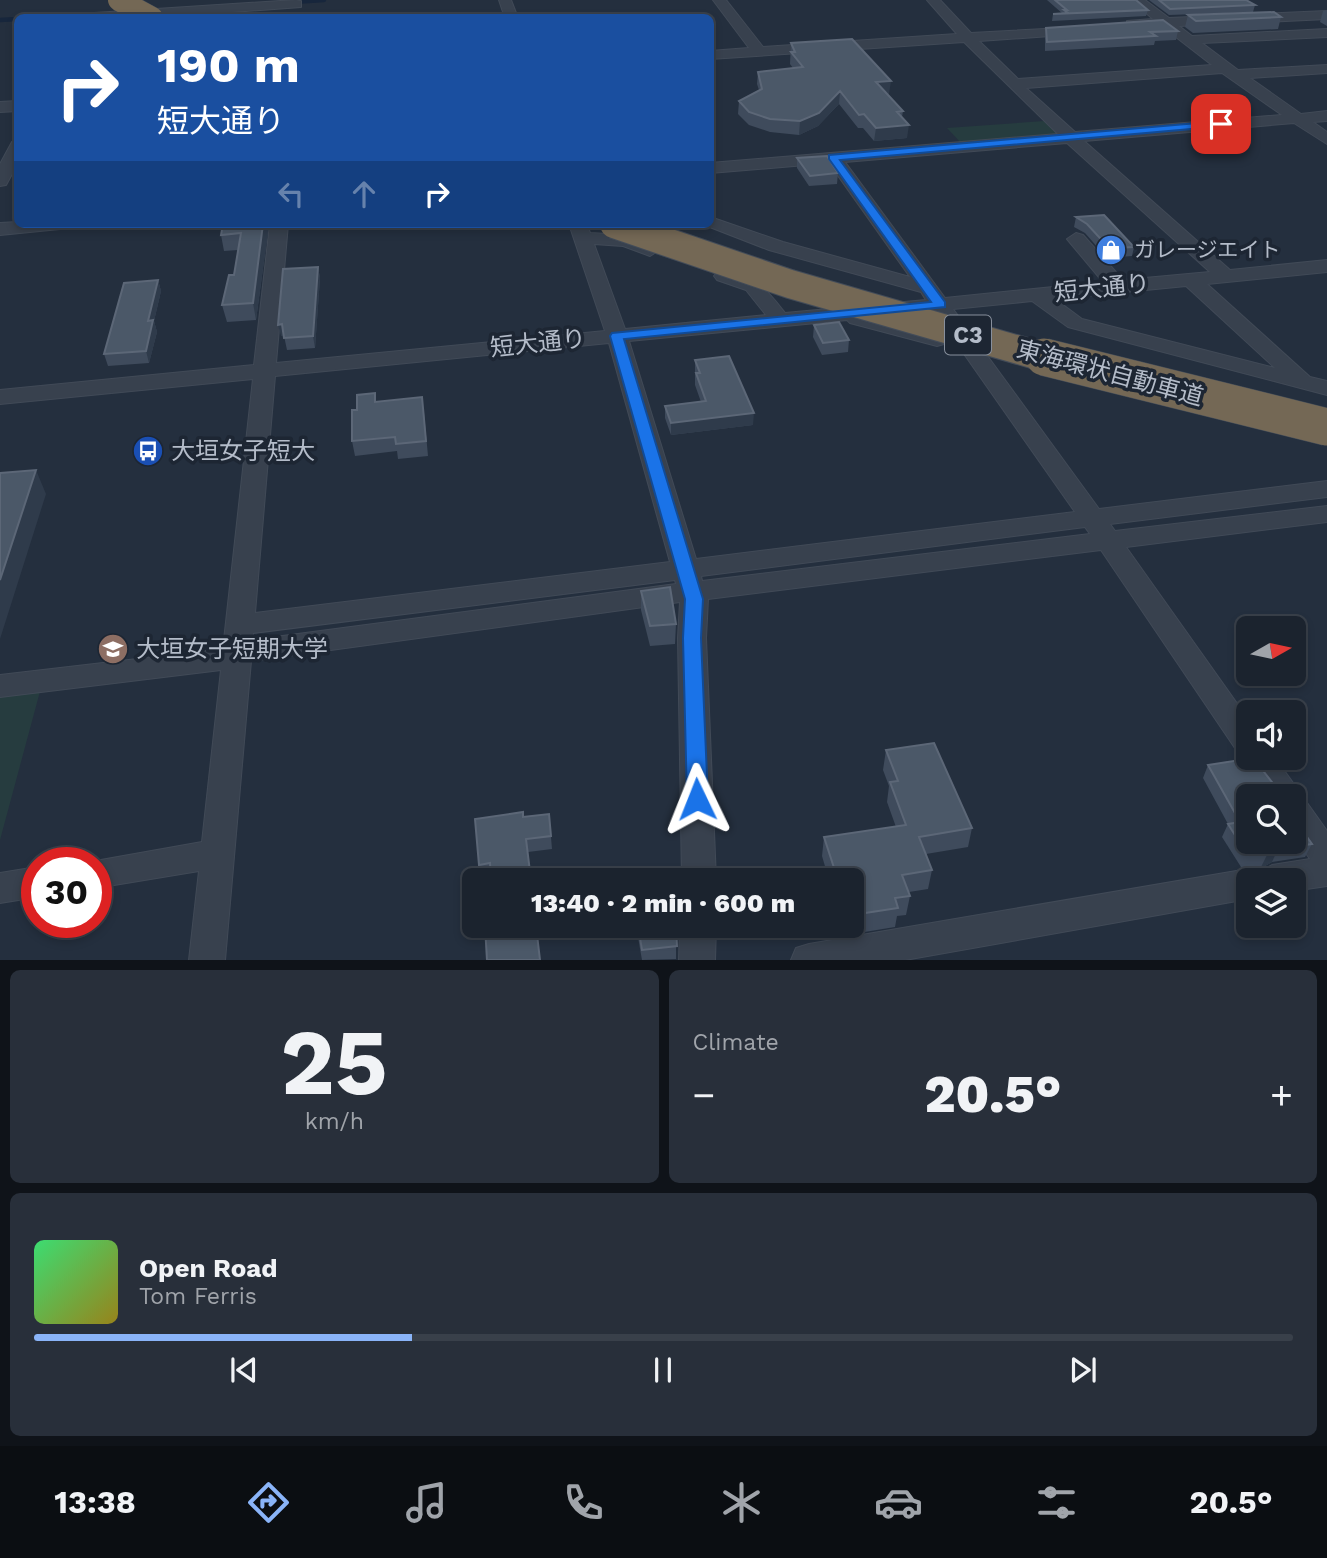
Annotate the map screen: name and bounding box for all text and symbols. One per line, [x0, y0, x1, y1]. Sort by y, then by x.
text: 190 m [157, 36, 300, 94]
icon: right [42, 42, 133, 133]
pin [1191, 94, 1251, 154]
text: 短大通り [157, 102, 285, 140]
icon: arrive [1202, 105, 1240, 143]
icon: left [272, 175, 310, 213]
icon: ahead [345, 175, 383, 213]
icon: right [418, 175, 456, 213]
shop icon: ガレージエイト [1094, 233, 1128, 267]
place label: ガレージエイト [1134, 237, 1281, 262]
street label: 短大通り [1053, 269, 1151, 307]
road number: C3 [945, 316, 991, 354]
street label: 短大通り [489, 324, 587, 362]
street label: 東海環状自動車道 [1014, 335, 1206, 411]
bus stop icon: 大垣女子短大 [131, 434, 165, 468]
place label: 大垣女子短大 [171, 437, 315, 465]
north arrow [1236, 616, 1306, 686]
map controls [1236, 616, 1306, 938]
school or university icon: 大垣女子短期大学 [96, 632, 130, 666]
place label: 大垣女子短期大学 [136, 635, 328, 663]
button: sound [1236, 700, 1306, 770]
position arrow [660, 762, 734, 836]
button: search [1236, 784, 1306, 854]
speed limit sign: 30 [21, 847, 112, 938]
button: layers [1236, 868, 1306, 938]
text: 13:40 · 2 min · 600 m [531, 888, 795, 918]
text: 25 [281, 1009, 388, 1116]
text: Climate [693, 1029, 779, 1056]
text: 20.5° [924, 1064, 1061, 1125]
text: − [693, 1073, 715, 1117]
text: + [1270, 1073, 1293, 1117]
text: km/h [305, 1108, 364, 1135]
text: Open Road [139, 1253, 277, 1283]
text: Tom Ferris [139, 1283, 257, 1310]
icon: previous [225, 1351, 263, 1389]
icon: pause [644, 1351, 682, 1389]
icon: next [1064, 1351, 1102, 1389]
icon: directions [244, 1478, 293, 1527]
icon: music [402, 1478, 451, 1527]
icon: phone [559, 1478, 608, 1527]
icon: climate [717, 1478, 766, 1527]
icon: car [874, 1478, 923, 1527]
icon: filters [1032, 1478, 1081, 1527]
text: 13:38 [54, 1483, 136, 1521]
text: 20.5° [1189, 1483, 1273, 1521]

